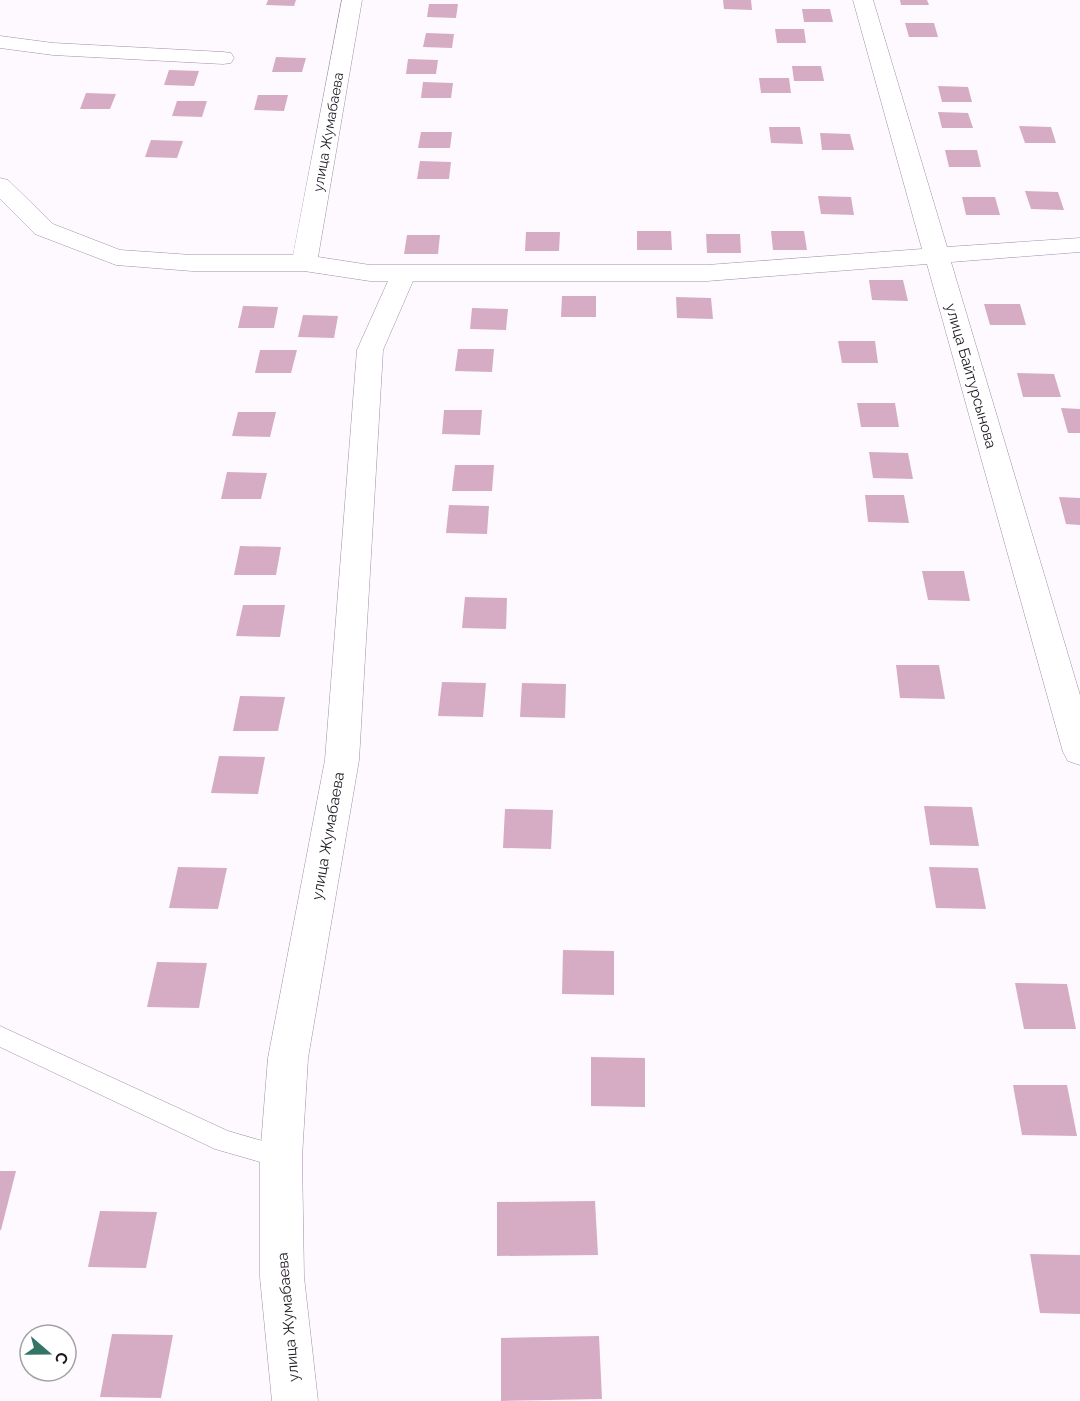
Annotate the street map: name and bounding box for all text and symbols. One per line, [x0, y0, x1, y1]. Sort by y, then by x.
street label: улица Жумабаева [310, 71, 346, 193]
street label: улица Байтурсынова [942, 301, 1000, 451]
street label: улица Жумабаева [308, 771, 348, 901]
street label: улица Жумабаева [273, 1252, 303, 1382]
north arrow [18, 1323, 78, 1383]
text: С [51, 1350, 72, 1366]

